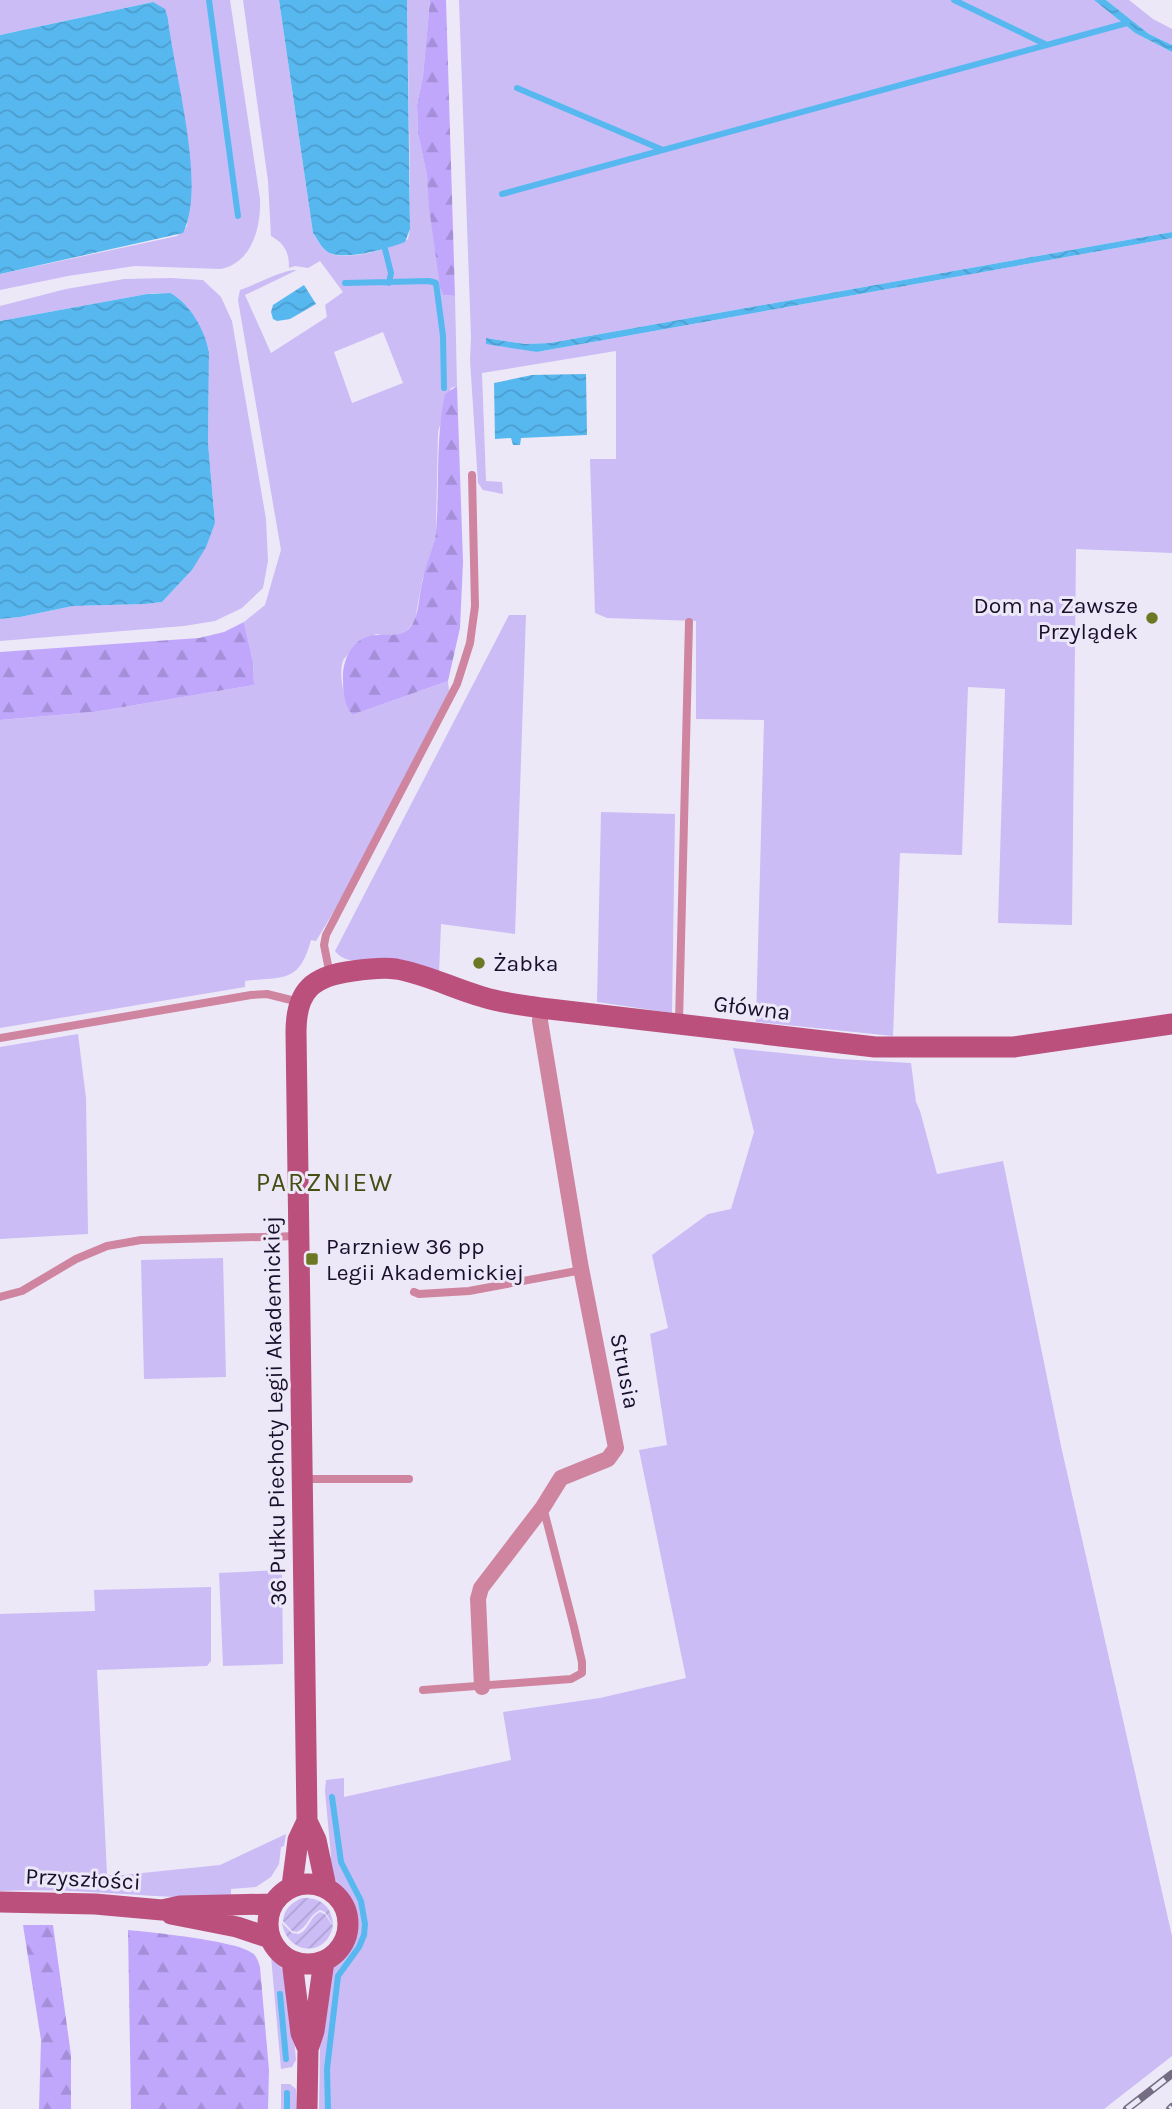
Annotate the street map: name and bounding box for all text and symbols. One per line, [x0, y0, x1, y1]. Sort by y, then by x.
place label: Dom na Zawsze Przylądek [974, 592, 1138, 645]
marker: Dom na Zawsze Przylądek [1144, 610, 1160, 626]
place label: Żabka [493, 950, 559, 977]
marker: Żabka [471, 955, 487, 971]
street label: Główna [712, 990, 792, 1026]
district label: PARZNIEW [256, 1167, 394, 1198]
street label: 36 Pułku Piechoty Legii Akademickiej [258, 1216, 292, 1606]
place label: Parzniew 36 pp Legii Akademickiej [326, 1233, 524, 1286]
marker: Parzniew 36 pp Legii Akademickiej [304, 1251, 320, 1267]
street label: Strusia [604, 1331, 646, 1411]
street label: Przyszłości [25, 1862, 141, 1896]

